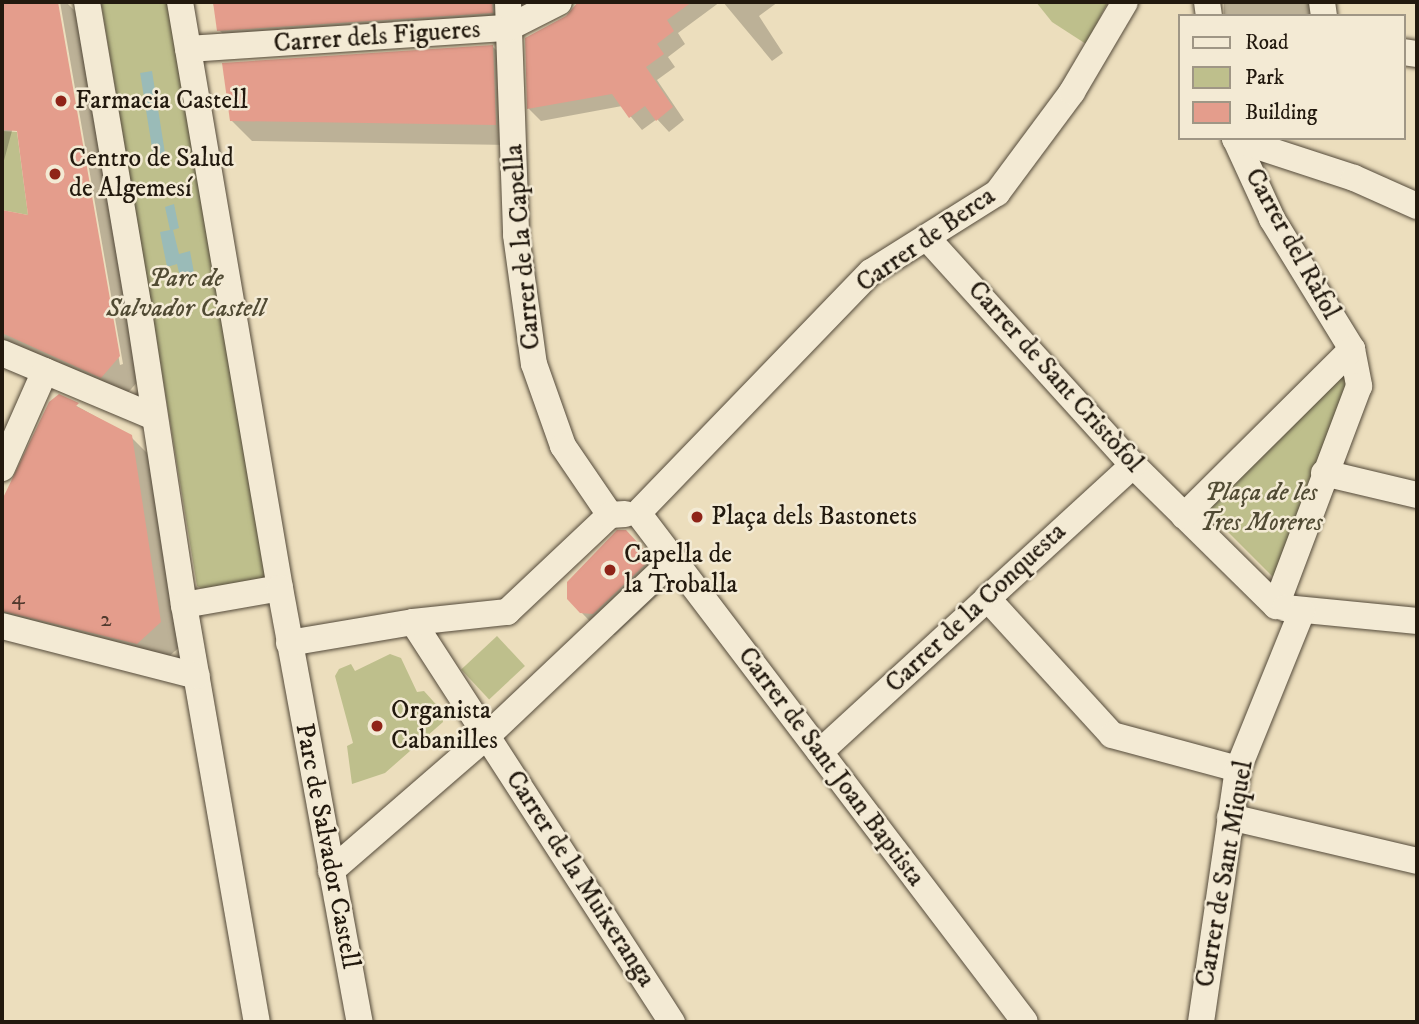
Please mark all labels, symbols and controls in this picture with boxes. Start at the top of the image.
street label: Carrer dels Figueres [273,14,481,60]
legend [1178,14,1405,140]
text: Road [1245,30,1289,56]
text: Park [1245,65,1284,91]
place label: Farmacia Castell [75,85,248,117]
marker: Farmacia Castell [53,93,69,109]
text: Building [1245,100,1317,126]
place label: Centro de Salud de Algemesí [69,143,234,204]
street label: Carrer de la Capella [498,143,548,351]
street label: Carrer del Ràfol [1238,163,1346,325]
marker: Centro de Salud de Algemesí [47,166,63,182]
street label: Carrer de Berca [851,181,1001,299]
park label: Parc de Salvador Castell [106,263,266,324]
street label: Carrer de Sant Cristòfol [961,275,1149,479]
park label: Plaça de les Tres Moreres [1199,477,1323,538]
place label: Plaça dels Bastonets [711,501,917,533]
marker: Plaça dels Bastonets [689,509,705,525]
street label: Carrer de la Conquesta [879,516,1073,700]
place label: Capella de la Troballa [624,539,738,600]
marker: Capella de la Troballa [602,562,618,578]
house number: 4 [11,584,25,612]
house number: 2 [100,606,112,634]
street label: Carrer de Sant Joan Baptista [731,641,931,893]
place label: Organista Cabanilles [391,695,498,756]
marker: Organista Cabanilles [369,718,385,734]
street label: Parc de Salvador Castell [288,721,366,971]
street label: Carrer de Sant Miquel [1190,758,1260,990]
street label: Carrer de la Muixeranga [498,765,662,993]

